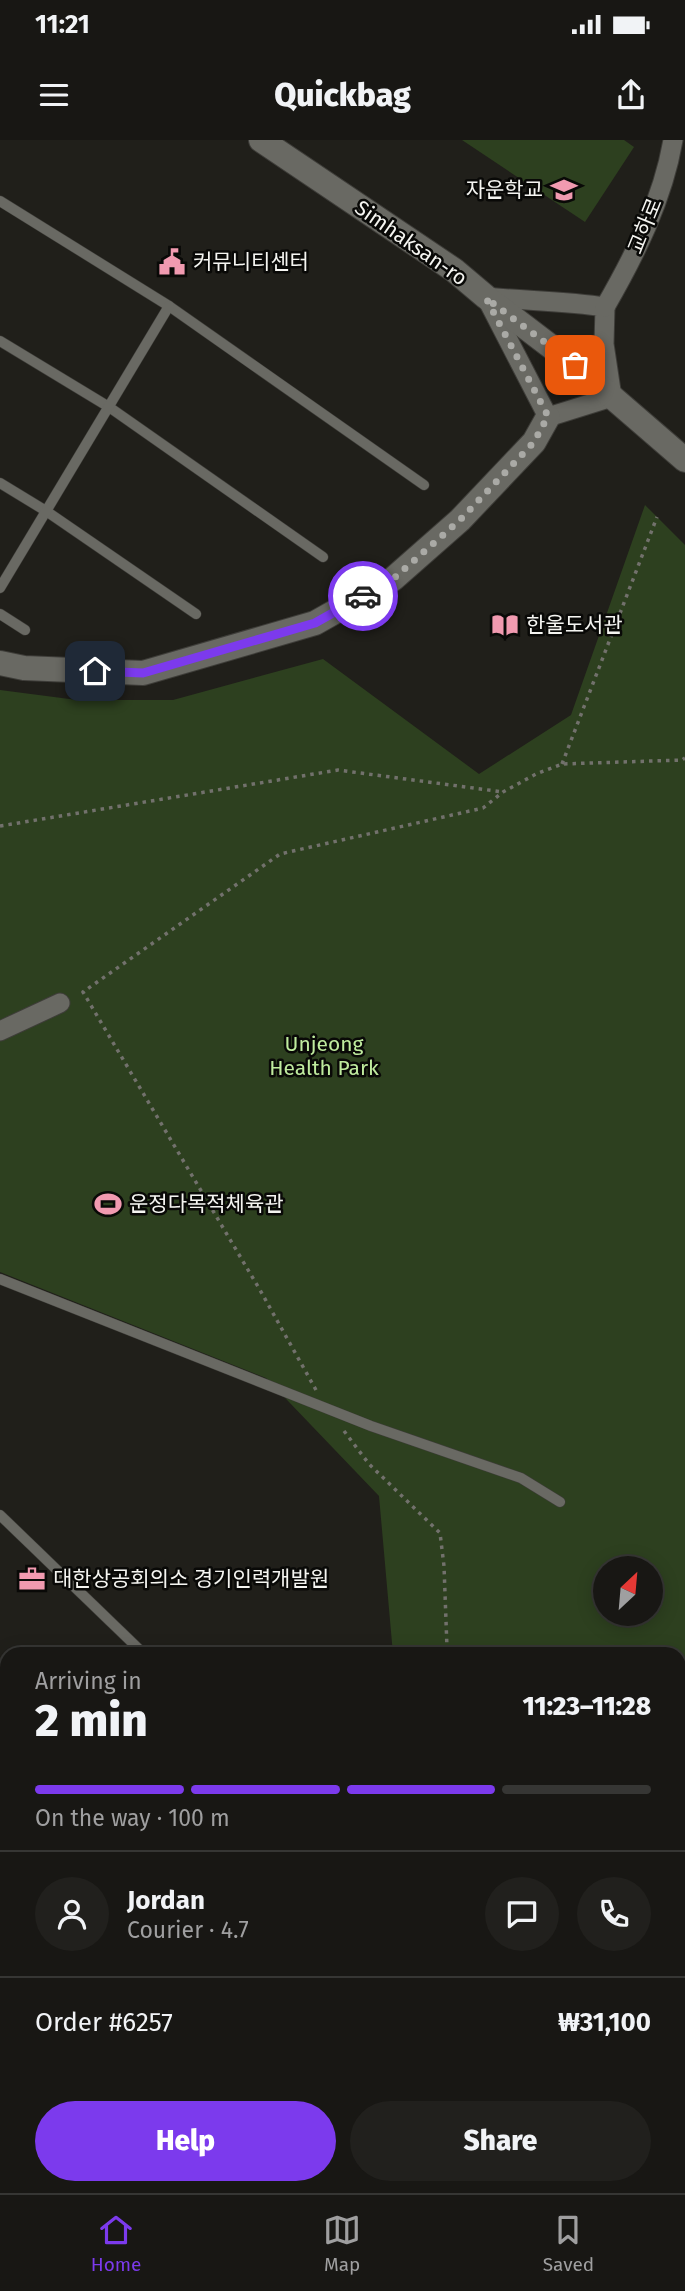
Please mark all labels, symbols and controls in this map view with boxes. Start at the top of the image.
text: 11:21 [35,9,90,40]
icon: menu [35,76,73,114]
text: Quickbag [274,76,411,114]
icon: share [612,76,650,114]
school or university icon: 자운학교 [549,175,579,205]
place label: 자운학교 [466,177,543,203]
street label: 교하로 [622,194,668,258]
street label: Simhaksan-ro [350,195,472,291]
public building icon: 커뮤니티센터 [157,247,187,277]
place label: 커뮤니티센터 [193,249,309,275]
pin [545,335,605,395]
icon: bag [556,346,594,384]
courier [328,561,398,631]
icon: car [344,577,382,615]
library icon: 한울도서관 [490,610,520,640]
place label: 한울도서관 [526,612,623,638]
pin [65,641,125,701]
icon: home [76,652,114,690]
park label: Unjeong Health Park [269,1031,379,1081]
sports icon: 운정다목적체육관 [93,1189,123,1219]
place label: 운정다목적체육관 [129,1191,284,1217]
north arrow [593,1556,663,1626]
map controls [593,1556,663,1626]
office icon: 대한상공회의소 경기인력개발원 [17,1564,47,1594]
place label: 대한상공회의소 경기인력개발원 [53,1566,329,1592]
text: Arriving in [35,1667,142,1695]
text: 11:23–11:28 [523,1691,651,1722]
text: 2 min [35,1693,148,1748]
text: On the way · 100 m [35,1804,230,1832]
button: person [35,1877,109,1951]
button: chat [485,1877,559,1951]
button: phone [577,1877,651,1951]
text: Jordan [127,1885,205,1916]
text: Courier · 4.7 [127,1916,249,1944]
text: Order #6257 [35,2007,173,2038]
text: ₩31,100 [558,2007,651,2038]
button: Help [35,2101,336,2181]
button: Share [350,2101,651,2181]
tab: Home [91,2211,141,2276]
tab: Map [323,2211,361,2276]
tab: Saved [543,2211,594,2276]

